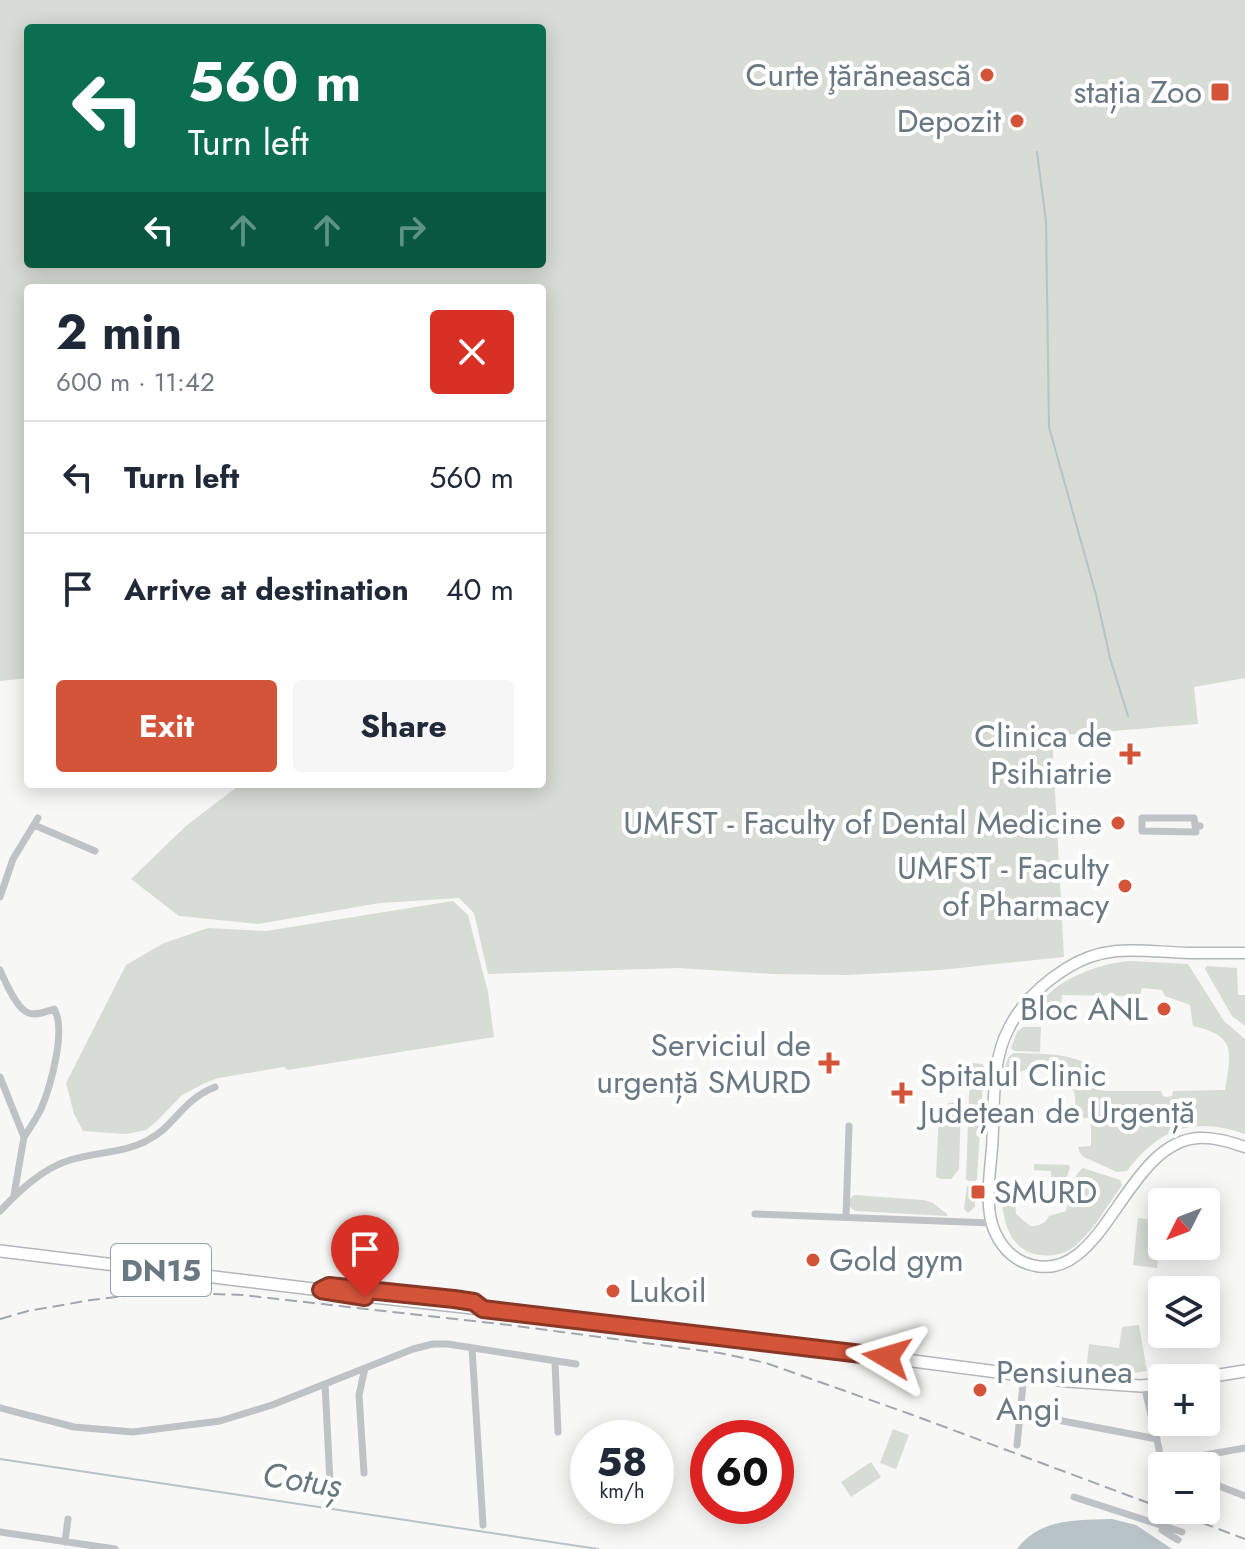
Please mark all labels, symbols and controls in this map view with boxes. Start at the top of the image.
text: 560 m [188,41,361,122]
place label: Curte ţărănească [745,52,971,98]
icon: left [56,56,160,160]
marker: Curte ţărănească [978,66,996,84]
place label: stația Zoo [1074,69,1202,115]
marker: stația Zoo [1209,81,1231,103]
place label: Depozit [897,98,1001,144]
marker: Depozit [1008,112,1026,130]
text: Turn left [188,116,309,168]
icon: left [137,208,181,252]
icon: ahead [221,208,265,252]
icon: ahead [305,208,349,252]
icon: right [389,208,433,252]
text: 2 min [56,298,182,367]
button: close [430,310,514,394]
text: 600 m · 11:42 [56,363,215,401]
icon: left [56,455,100,499]
text: Turn left [124,456,239,499]
text: 560 m [429,456,514,499]
icon: arrive [56,567,100,611]
text: Arrive at destination [124,568,409,611]
text: 40 m [446,568,514,611]
button: Exit [56,680,277,772]
button: Share [293,680,514,772]
place label: Clinica de Psihiatrie [974,713,1112,796]
marker: Clinica de Psihiatrie [1119,743,1141,765]
place label: UMFST - Faculty of Dental Medicine [623,800,1102,846]
marker: UMFST - Faculty of Dental Medicine [1109,814,1127,832]
place label: UMFST - Faculty of Pharmacy [897,845,1110,928]
marker: UMFST - Faculty of Pharmacy [1116,877,1134,895]
place label: Bloc ANL [1020,986,1149,1032]
marker: Bloc ANL [1155,1000,1173,1018]
place label: Serviciul de urgență SMURD [596,1022,811,1105]
marker: Serviciul de urgență SMURD [818,1052,840,1074]
place label: Spitalul Clinic Județean de Urgență [916,1052,1195,1135]
marker: Spitalul Clinic Județean de Urgență [891,1082,913,1104]
place label: SMURD [994,1169,1097,1215]
marker: SMURD [969,1183,987,1201]
north arrow [1148,1188,1220,1260]
map controls [1148,1188,1220,1524]
pin [331,1215,399,1297]
icon: arrive [343,1227,387,1271]
place label: Gold gym [829,1237,964,1283]
road number: DN15 [111,1244,211,1296]
marker: Gold gym [804,1251,822,1269]
place label: Lukoil [629,1268,706,1314]
button: layers [1148,1276,1220,1348]
marker: Lukoil [604,1282,622,1300]
position arrow [845,1315,929,1399]
place label: Pensiunea Angi [996,1349,1133,1432]
button: + [1148,1364,1220,1436]
marker: Pensiunea Angi [971,1381,989,1399]
speed limit sign: 60 [690,1420,794,1524]
text: 58 [597,1433,647,1491]
water label: Cotuș [259,1450,346,1510]
button: − [1148,1452,1220,1524]
text: km/h [599,1477,645,1506]

